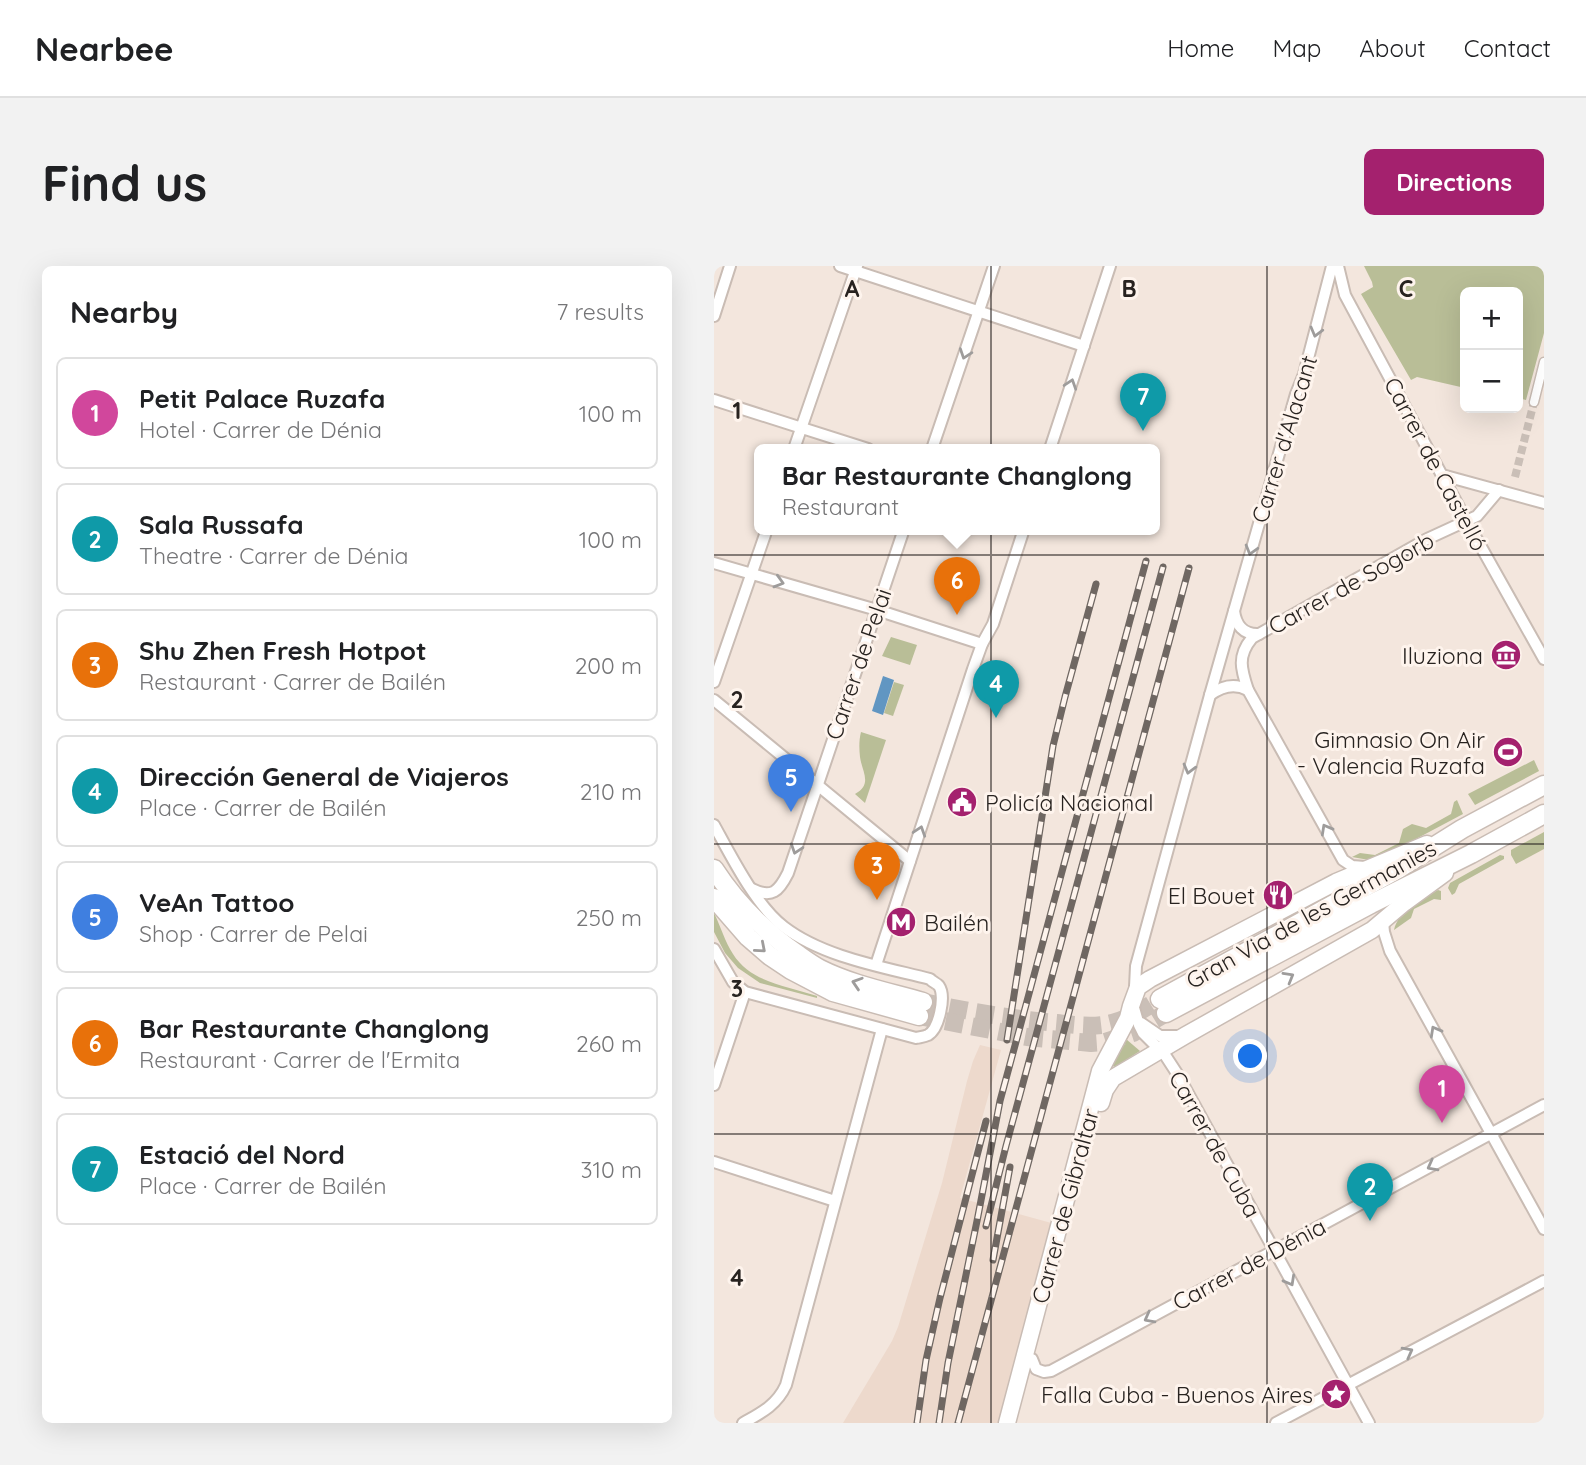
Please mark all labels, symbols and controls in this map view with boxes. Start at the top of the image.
text: Nearbee [35,28,174,69]
text: Home [1167,33,1234,63]
text: Map [1272,33,1321,63]
text: About [1359,33,1426,63]
text: Contact [1464,33,1551,63]
button: Directions [1364,149,1544,215]
text: Find us [42,152,207,213]
text: A [845,274,860,303]
text: B [1121,274,1137,303]
text: C [1399,274,1413,303]
map controls [1460,287,1523,413]
button: + [1460,287,1523,350]
text: Nearby [70,293,178,331]
text: 7 results [556,297,644,326]
one-way arrow [1309,326,1324,338]
one-way arrow [959,347,973,359]
button: − [1460,350,1523,413]
street label: Carrer d'Alacant [1245,352,1323,526]
street label: Carrer de Castelló [1378,372,1494,556]
pin: 7 [1120,373,1166,431]
one-way arrow [1063,378,1077,391]
text: Petit Palace Ruzafa [139,382,385,415]
text: 1 [733,396,741,425]
text: 1 [91,399,99,428]
text: 100 m [579,399,642,428]
text: Hotel · Carrer de Dénia [139,415,382,444]
popup [754,444,1160,535]
text: Bar Restaurante Changlong [782,459,1132,492]
text: Restaurant [782,492,899,521]
text: Sala Russafa [139,508,304,541]
text: 2 [88,525,102,554]
text: 100 m [579,525,642,554]
street label: Carrer de Sogorb [1263,525,1439,641]
text: Theatre · Carrer de Dénia [139,541,409,570]
one-way arrow [1245,544,1260,556]
pin: 6 [934,557,980,615]
one-way arrow [773,574,785,588]
street label: Carrer de Pelai [819,585,897,743]
text: Shu Zhen Fresh Hotpot [139,634,427,667]
museum icon: Iluziona [1489,638,1523,672]
place label: Iluziona [1402,641,1483,670]
text: 3 [89,651,101,680]
text: 200 m [575,651,642,680]
pin: 4 [973,660,1019,718]
text: Restaurant · Carrer de Bailén [139,667,446,696]
text: 2 [730,685,744,714]
place label: Gimnasio On Air - Valencia Ruzafa [1297,725,1485,780]
sports icon: Gimnasio On Air - Valencia Ruzafa [1491,735,1525,769]
pin: 5 [768,754,814,812]
text: Dirección General de Viajeros [139,760,509,793]
one-way arrow [1183,763,1198,775]
text: 4 [88,777,102,806]
text: 210 m [580,777,642,806]
public building icon: Policía Nacional [945,785,979,819]
place label: Policía Nacional [985,788,1154,817]
text: Place · Carrer de Bailén [139,793,387,822]
one-way arrow [1321,823,1334,836]
one-way arrow [912,825,927,837]
street label: Gran Via de les Germanies [1181,833,1441,995]
one-way arrow [790,842,804,855]
pin: 3 [854,842,900,900]
restaurant icon: El Bouet [1261,878,1295,912]
place label: El Bouet [1168,881,1255,910]
text: VeAn Tattoo [139,886,294,919]
text: 5 [88,903,102,932]
text: 250 m [576,903,642,932]
metro station icon: Bailén [884,905,918,939]
place label: Bailén [924,908,989,937]
text: Shop · Carrer de Pelai [139,919,368,948]
one-way arrow [752,940,765,952]
one-way arrow [1282,972,1294,985]
text: 3 [731,974,743,1003]
one-way arrow [851,977,864,991]
text: Bar Restaurante Changlong [139,1012,489,1045]
one-way arrow [1430,1026,1443,1038]
text: 6 [89,1029,101,1058]
text: 260 m [576,1029,642,1058]
your location [1233,1039,1267,1073]
text: Restaurant · Carrer de l'Ermita [139,1045,460,1074]
street label: Carrer de Cuba [1163,1065,1267,1223]
pin: 1 [1419,1065,1465,1123]
street label: Carrer de Gibraltar [1025,1105,1105,1307]
text: Estació del Nord [139,1138,345,1171]
text: 7 [89,1155,101,1184]
text: 310 m [580,1155,642,1184]
one-way arrow [1427,1157,1439,1171]
pin: 2 [1347,1163,1393,1221]
text: Place · Carrer de Bailén [139,1171,387,1200]
street label: Carrer de Dénia [1167,1211,1331,1317]
text: 4 [730,1263,744,1292]
one-way arrow [1282,1274,1295,1286]
one-way arrow [1144,1310,1156,1324]
one-way arrow [1401,1346,1414,1360]
place icon: Falla Cuba - Buenos Aires [1319,1377,1353,1411]
place label: Falla Cuba - Buenos Aires [1041,1380,1313,1409]

